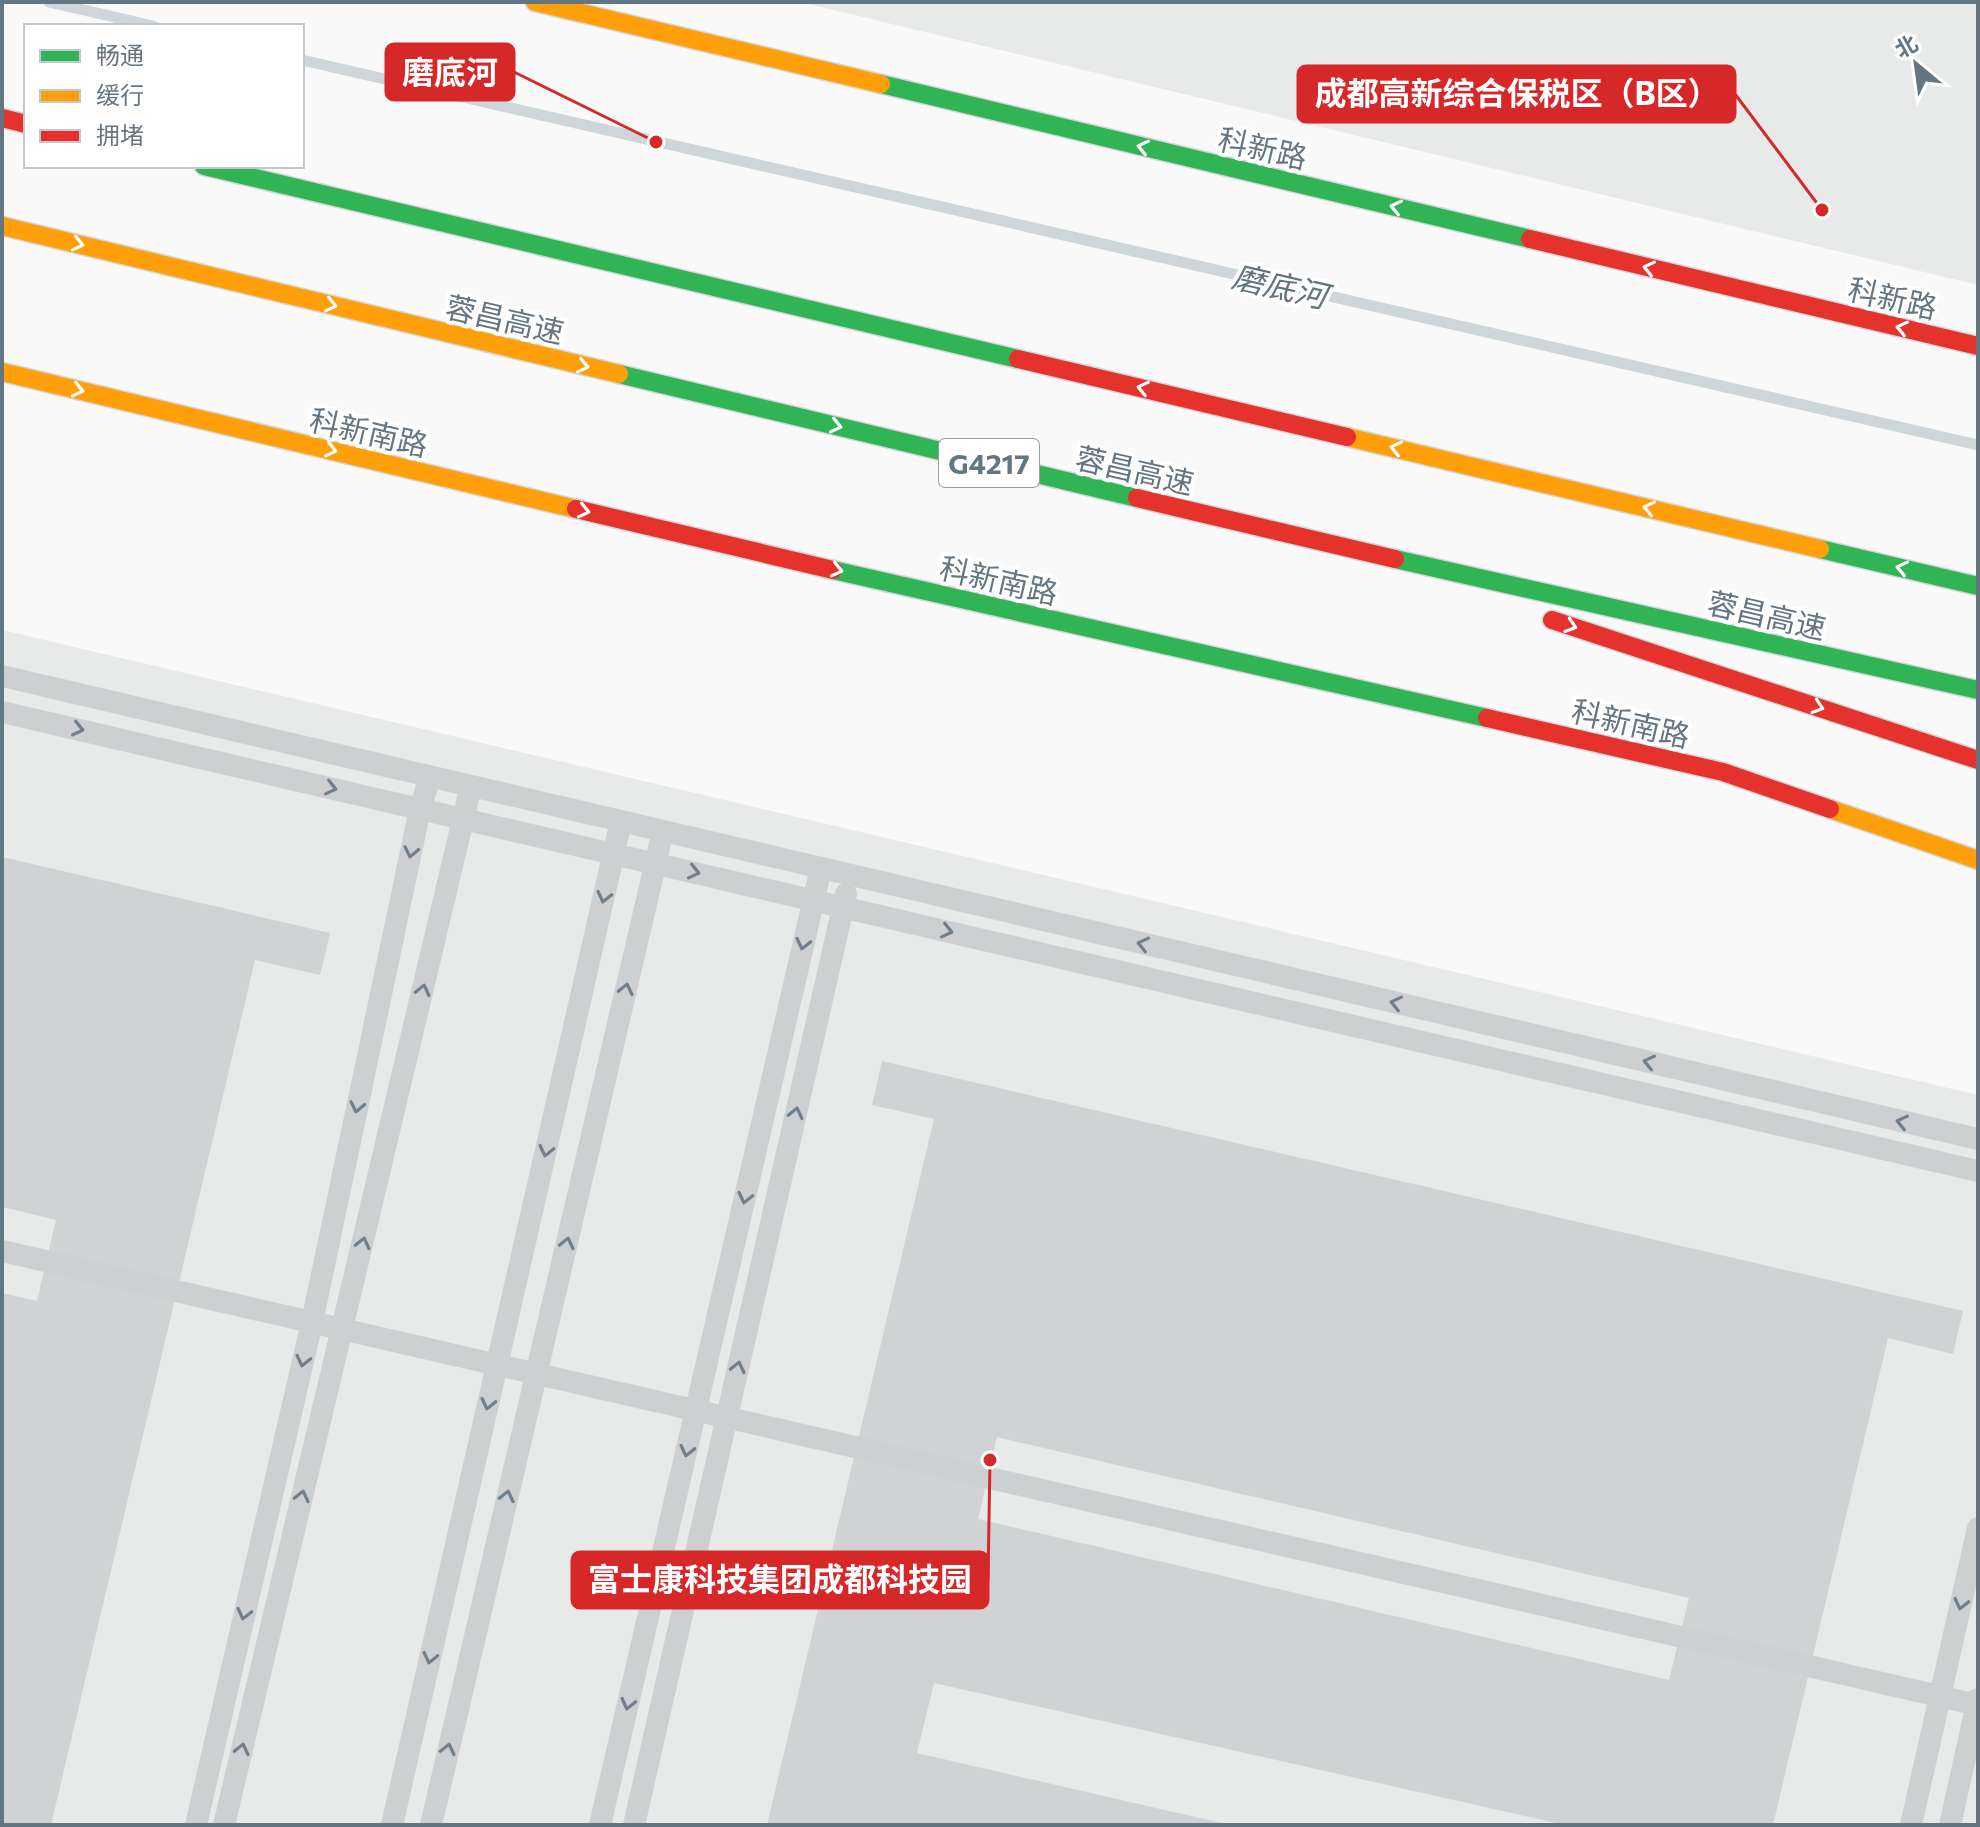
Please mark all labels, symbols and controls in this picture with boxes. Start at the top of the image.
legend [24,24,304,168]
north arrow [1876,24,1956,104]
text: 北 [1890,29,1922,63]
text: 畅通 [96,40,144,69]
callout: 磨底河 [386,44,514,100]
text: 磨底河 [402,51,498,91]
callout: 成都高新综合保税区（B区） [1298,66,1735,122]
text: 成都高新综合保税区（B区） [1314,72,1720,112]
text: 缓行 [96,80,144,109]
street label: 科新路 [1215,119,1311,175]
text: 拥堵 [96,120,144,149]
one-way arrow [1137,139,1151,156]
one-way arrow [1390,200,1404,217]
one-way arrow [70,235,84,252]
water label: 磨底河 [1229,255,1337,317]
one-way arrow [1643,260,1657,277]
street label: 科新路 [1845,269,1941,325]
street label: 蓉昌高速 [442,286,568,350]
one-way arrow [323,296,337,313]
one-way arrow [1896,320,1910,337]
one-way arrow [576,356,590,373]
one-way arrow [1137,380,1150,397]
one-way arrow [70,381,84,398]
street label: 科新南路 [306,399,432,463]
one-way arrow [829,417,843,434]
street label: 蓉昌高速 [1072,437,1198,501]
road number: G4217 [939,439,1039,487]
one-way arrow [1390,440,1403,457]
one-way arrow [323,441,337,458]
one-way arrow [1643,500,1656,517]
one-way arrow [576,502,590,519]
street label: 科新南路 [936,547,1062,611]
one-way arrow [1896,560,1909,577]
one-way arrow [829,561,843,578]
street label: 蓉昌高速 [1704,582,1830,646]
one-way arrow [1564,617,1577,633]
street label: 科新南路 [1568,690,1694,754]
one-way arrow [1810,698,1824,714]
one-way arrow [71,720,84,737]
one-way arrow [324,779,338,796]
one-way arrow [403,845,420,859]
one-way arrow [686,863,700,880]
one-way arrow [596,890,613,904]
one-way arrow [940,922,953,939]
one-way arrow [1136,936,1150,953]
one-way arrow [795,937,812,950]
one-way arrow [616,983,633,997]
one-way arrow [413,984,430,998]
one-way arrow [1389,995,1403,1012]
one-way arrow [1643,1055,1656,1072]
one-way arrow [349,1100,366,1113]
one-way arrow [787,1107,804,1121]
one-way arrow [1896,1114,1909,1131]
one-way arrow [538,1143,555,1157]
one-way arrow [737,1190,754,1204]
one-way arrow [557,1236,574,1250]
one-way arrow [353,1237,370,1251]
one-way arrow [295,1354,312,1367]
one-way arrow [729,1360,746,1374]
one-way arrow [480,1397,497,1411]
one-way arrow [679,1444,696,1457]
one-way arrow [498,1489,515,1503]
one-way arrow [293,1490,310,1504]
callout: 富士康科技集团成都科技园 [572,1552,988,1608]
text: 富士康科技集团成都科技园 [588,1558,972,1598]
one-way arrow [1953,1597,1970,1610]
one-way arrow [237,1607,254,1621]
one-way arrow [422,1650,439,1664]
one-way arrow [620,1697,637,1711]
one-way arrow [233,1743,250,1756]
one-way arrow [439,1743,456,1756]

